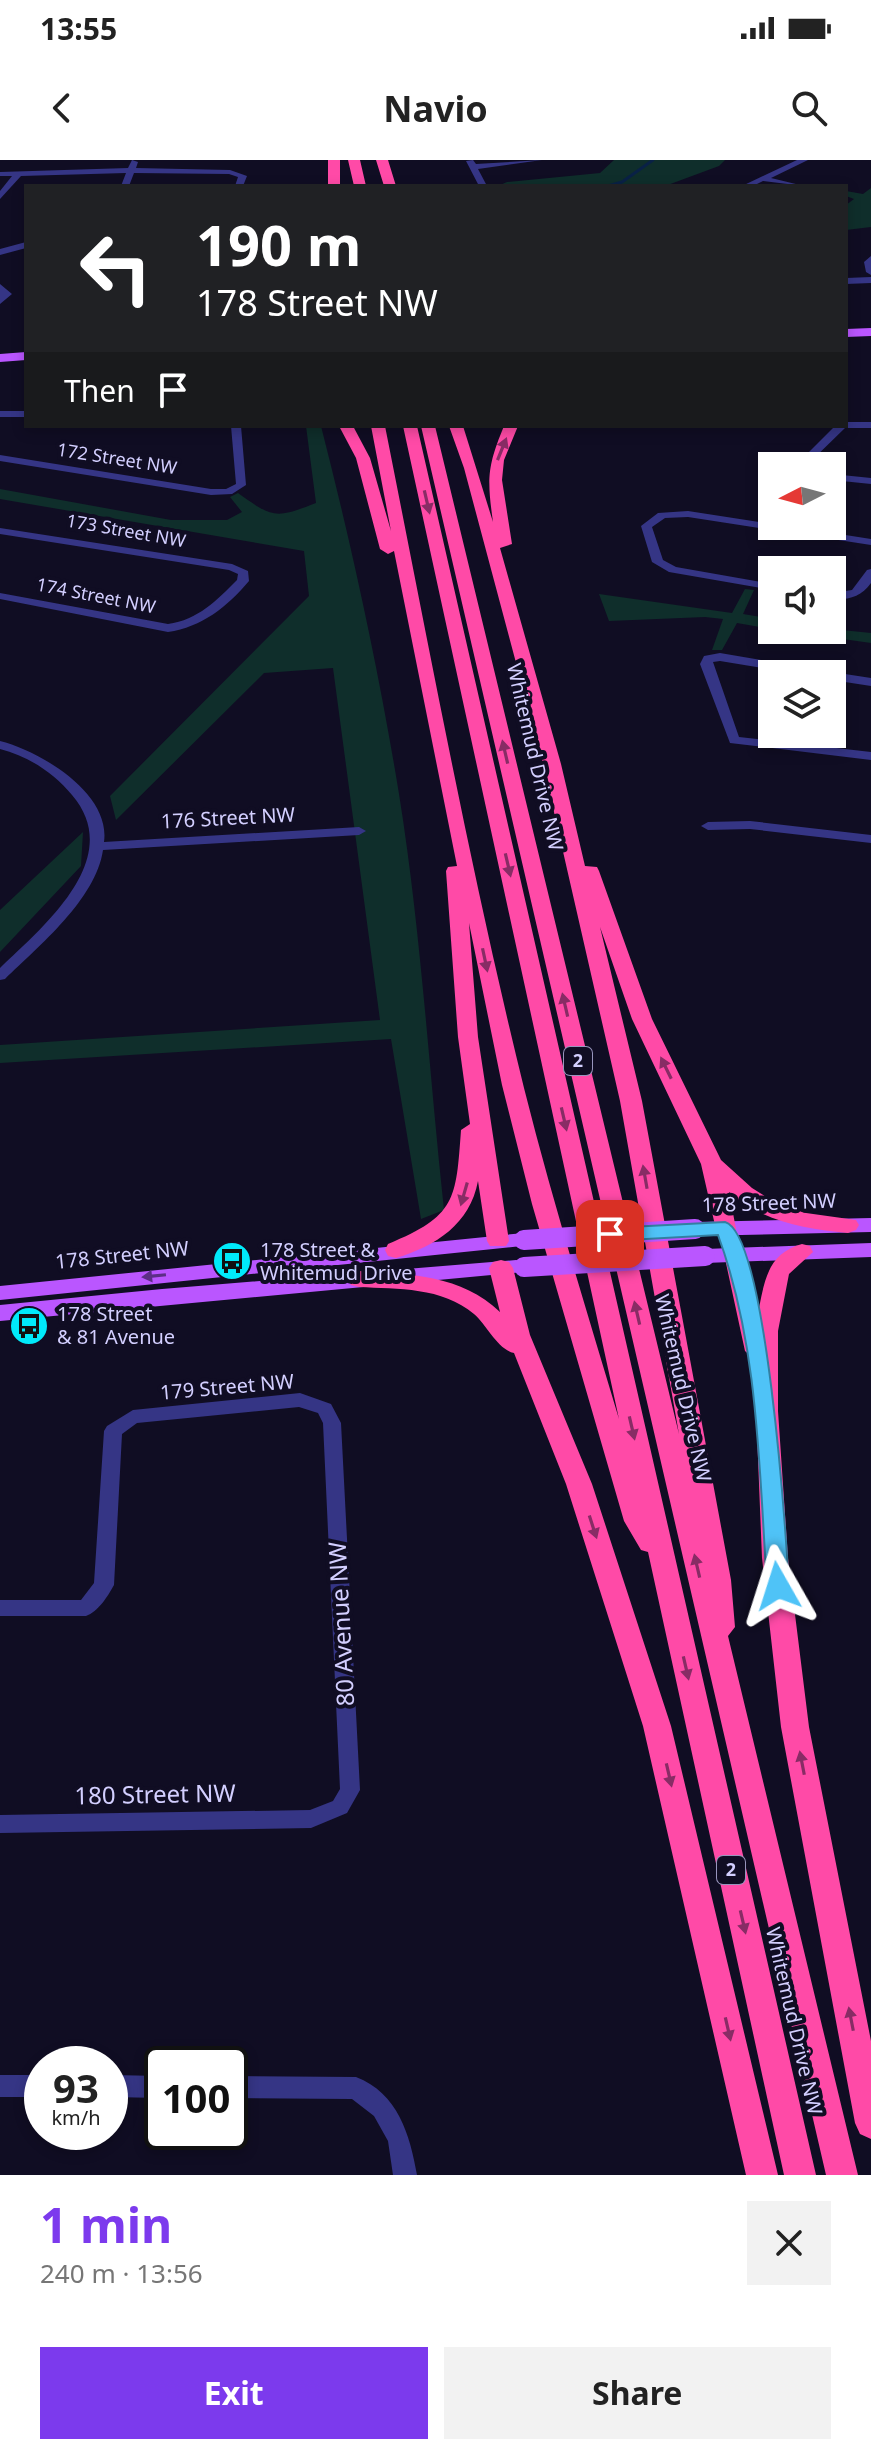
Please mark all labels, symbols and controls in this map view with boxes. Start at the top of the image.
text: 13:55 [40,8,117,49]
text: Navio [383,84,488,133]
icon: back [40,86,84,130]
icon: search [787,86,831,130]
text: 190 m [196,206,361,282]
icon: left [64,216,168,320]
text: 178 Street NW [196,278,438,327]
icon: arrive [151,368,195,412]
text: Then [64,370,135,411]
street label: 172 Street NW [56,437,179,479]
one-way arrow [495,437,508,461]
north arrow [758,452,846,540]
map controls [758,452,846,748]
one-way arrow [421,490,434,515]
street label: 173 Street NW [65,508,188,552]
button: sound [758,556,846,644]
street label: 174 Street NW [35,572,158,618]
street label: Whitemud Drive NW [501,660,570,854]
button: layers [758,660,846,748]
one-way arrow [498,740,511,765]
street label: 176 Street NW [160,800,296,834]
one-way arrow [502,853,514,878]
one-way arrow [479,948,492,973]
one-way arrow [558,993,570,1018]
road number: 2 [564,1047,592,1075]
one-way arrow [659,1057,673,1080]
one-way arrow [558,1107,571,1132]
one-way arrow [639,1165,651,1190]
one-way arrow [457,1181,469,1206]
street label: 178 Street NW [701,1187,837,1218]
pin [576,1200,644,1268]
icon: arrive [588,1212,632,1256]
street label: 178 Street NW [54,1234,191,1275]
place label: 178 Street & Whitemud Drive [260,1236,413,1286]
bus stop icon: 178 Street & Whitemud Drive [211,1240,253,1282]
one-way arrow [141,1269,166,1282]
street label: Whitemud Drive NW [649,1291,718,1485]
place label: 178 Street & 81 Avenue [57,1300,175,1350]
one-way arrow [630,1300,643,1325]
bus stop icon: 178 Street & 81 Avenue [8,1305,50,1347]
street label: 179 Street NW [159,1367,295,1406]
one-way arrow [626,1415,639,1440]
one-way arrow [587,1515,600,1539]
street label: 80 Avenue NW [320,1540,361,1707]
position arrow [736,1544,820,1628]
one-way arrow [690,1553,702,1578]
one-way arrow [680,1656,693,1681]
one-way arrow [796,1750,808,1775]
one-way arrow [663,1763,675,1788]
street label: 180 Street NW [74,1776,237,1811]
road number: 2 [717,1856,745,1884]
one-way arrow [737,1909,750,1934]
street label: Whitemud Drive NW [760,1924,829,2118]
one-way arrow [845,2006,857,2031]
one-way arrow [722,2016,735,2041]
speed limit sign: 100 [144,2046,248,2150]
text: 93 [53,2060,99,2115]
text: km/h [51,2104,101,2131]
text: 1 min [40,2192,172,2257]
button: close [747,2201,831,2285]
text: 240 m · 13:56 [40,2255,203,2291]
button: Exit [40,2347,428,2439]
button: Share [444,2347,831,2439]

